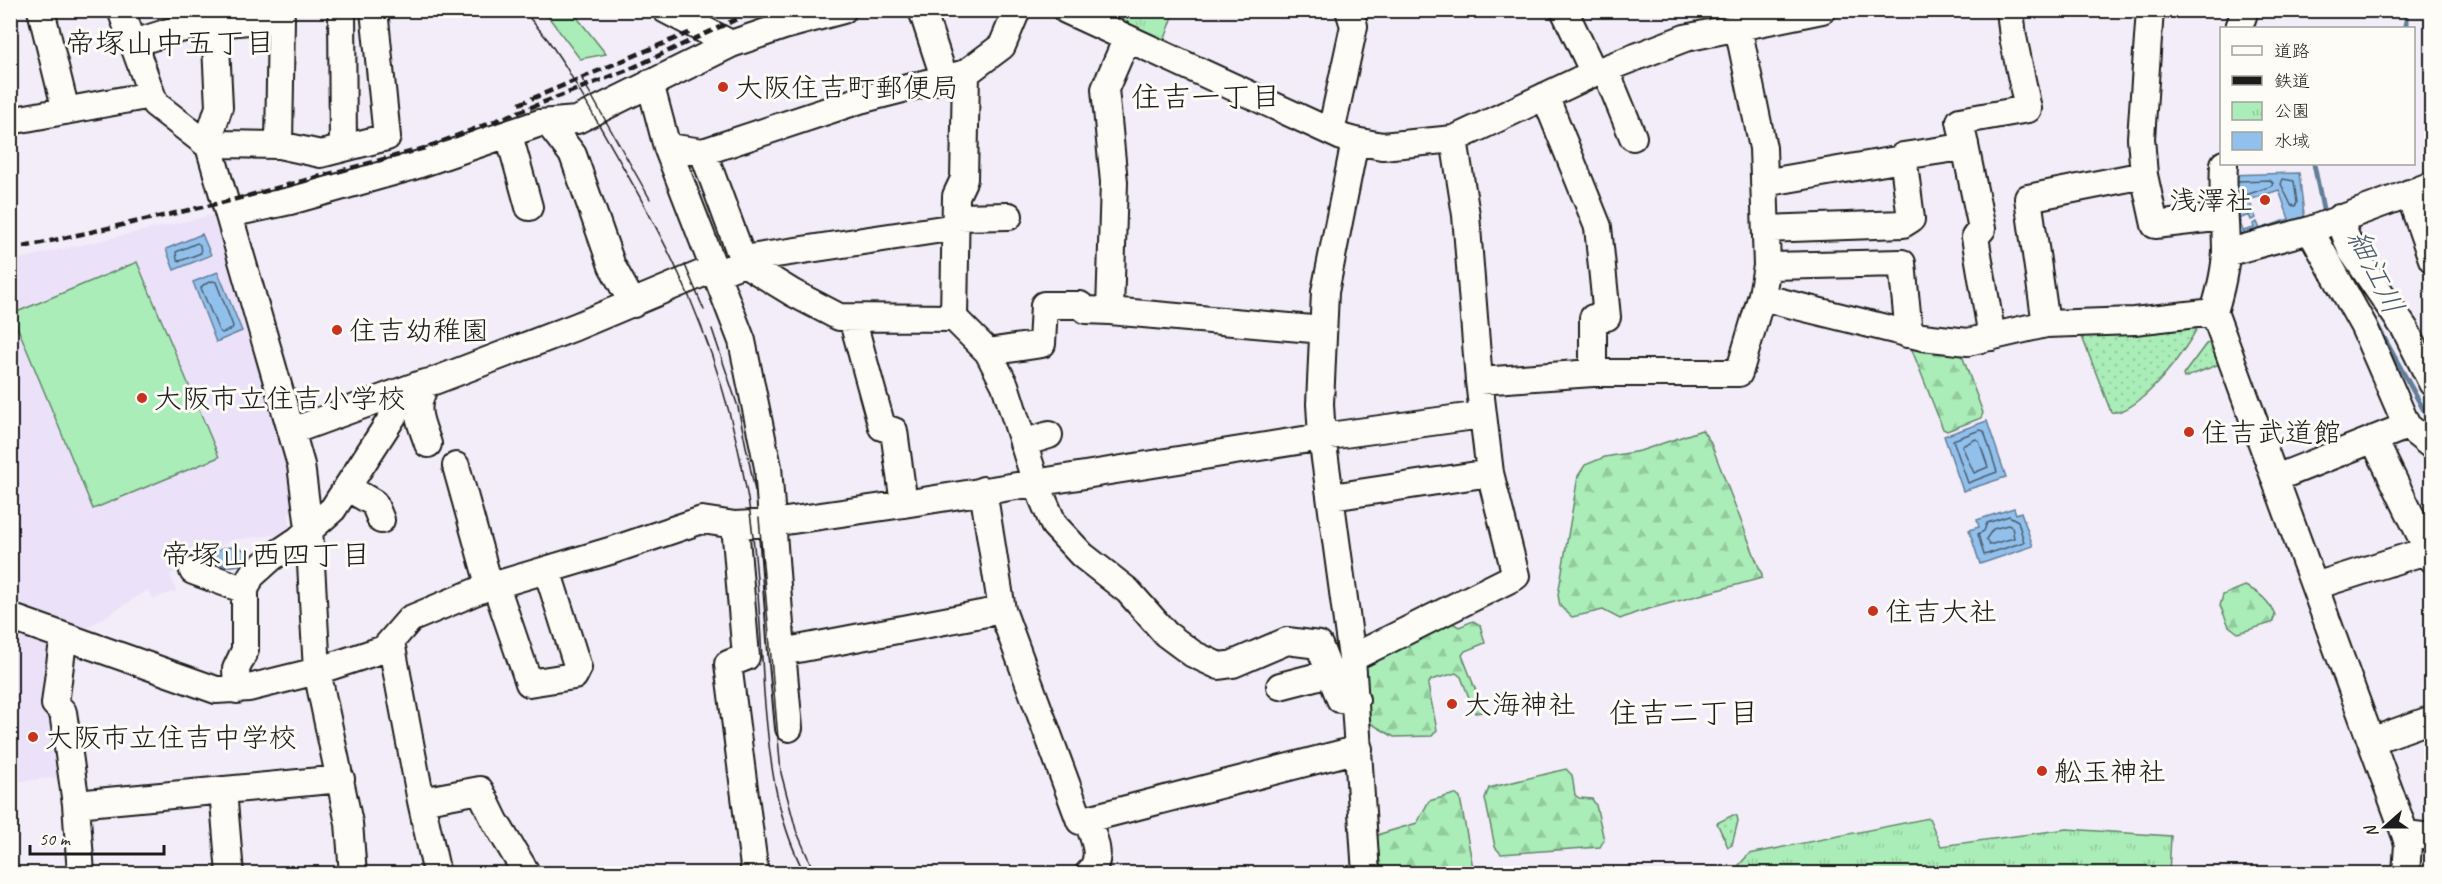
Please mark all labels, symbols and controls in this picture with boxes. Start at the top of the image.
district label: 帝塚山中五丁目 [65,24,275,62]
legend [2220,27,2415,165]
text: 道路 [2274,40,2310,62]
place label: 大阪住吉町郵便局 [735,70,959,105]
text: 鉄道 [2274,70,2310,92]
district label: 住吉一丁目 [1131,78,1281,116]
marker: 大阪住吉町郵便局 [716,80,730,94]
text: 公園 [2274,100,2310,122]
text: 水域 [2274,130,2310,152]
place label: 浅澤社 [2169,183,2253,218]
marker: 浅澤社 [2258,193,2272,207]
water label: 細江川 [2339,223,2413,321]
place label: 住吉幼稚園 [349,313,489,348]
marker: 住吉幼稚園 [330,323,344,337]
place label: 大阪市立住吉小学校 [154,381,406,416]
marker: 大阪市立住吉小学校 [135,391,149,405]
place label: 住吉武道館 [2201,415,2341,450]
marker: 住吉武道館 [2182,425,2196,439]
district label: 帝塚山西四丁目 [161,536,371,574]
place label: 住吉大社 [1885,594,1997,629]
marker: 住吉大社 [1866,604,1880,618]
place label: 大海神社 [1464,687,1576,722]
district label: 住吉二丁目 [1609,694,1759,732]
marker: 大海神社 [1445,697,1459,711]
place label: 大阪市立住吉中学校 [45,720,297,755]
marker: 大阪市立住吉中学校 [26,730,40,744]
place label: 舩玉神社 [2054,754,2166,789]
marker: 舩玉神社 [2035,764,2049,778]
north arrow [2355,797,2415,857]
scale bar [30,818,164,856]
text: N [2360,821,2383,840]
text: 50 m [39,828,72,850]

